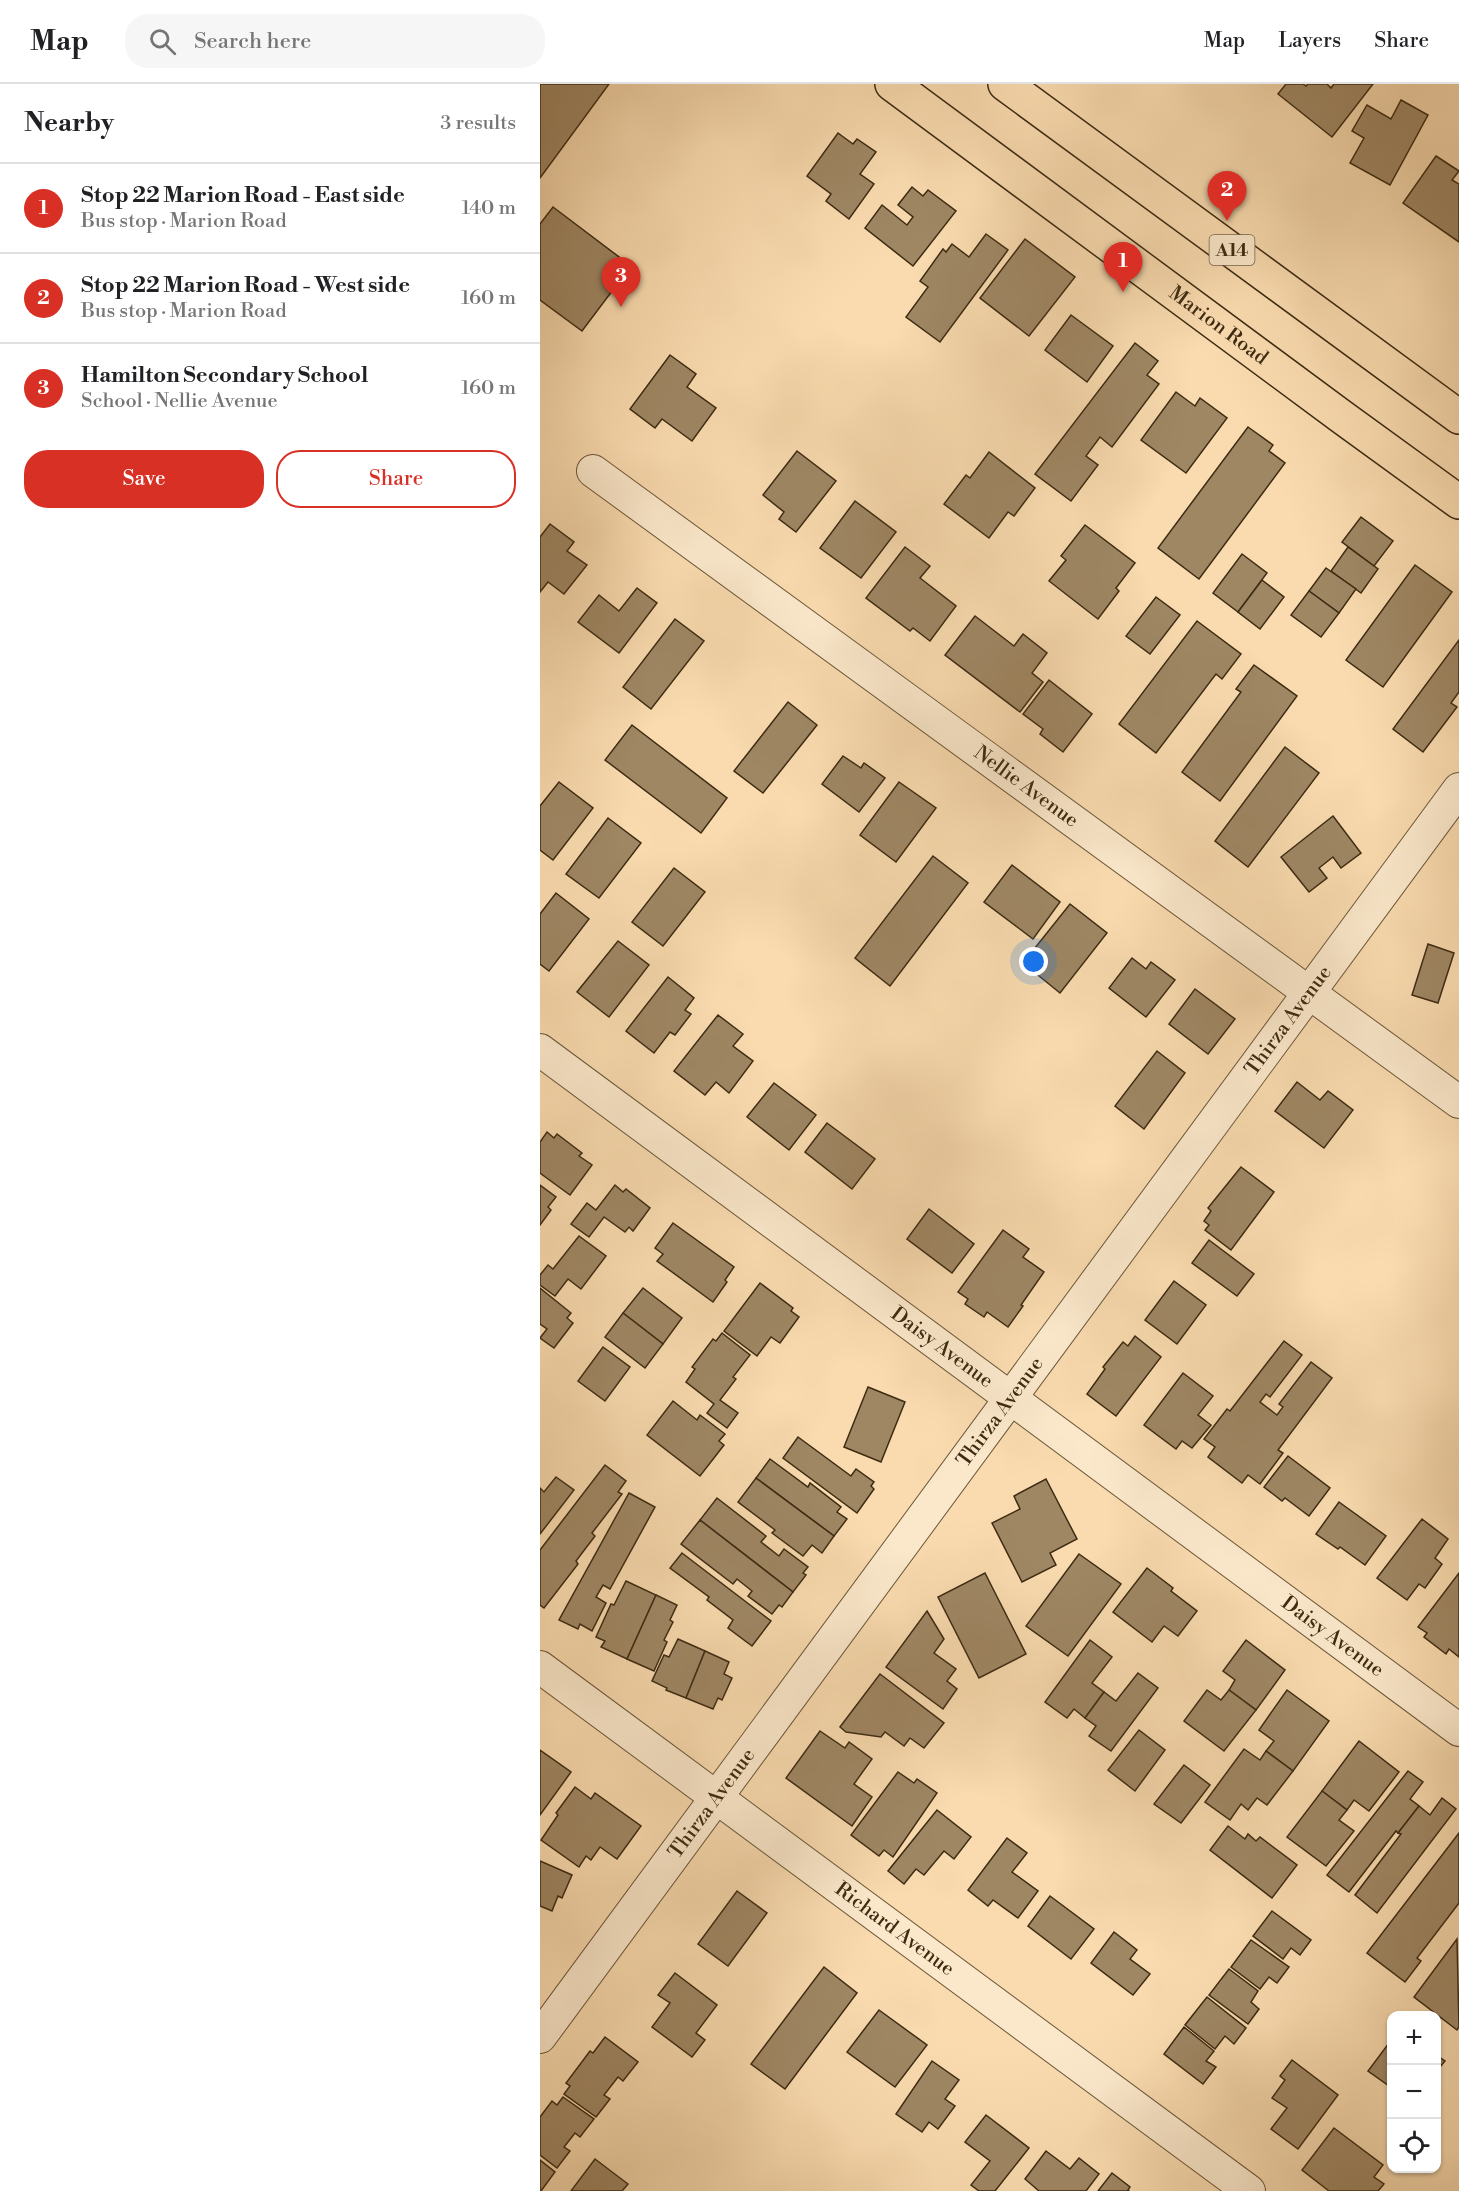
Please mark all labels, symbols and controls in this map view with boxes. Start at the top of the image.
search box [125,14,545,68]
text: Map [30,24,89,59]
icon: search [146,25,179,58]
text: Search here [194,28,311,55]
text: Map [1204,28,1245,54]
text: Layers [1278,28,1341,54]
text: Share [1374,28,1429,54]
text: Nearby [24,107,114,139]
text: 3 results [440,111,516,136]
pin: 2 [1208,172,1246,221]
text: Stop 22 Marion Road - East side [81,182,405,209]
text: 1 [39,196,48,221]
text: 140 m [461,196,516,221]
text: Bus stop · Marion Road [81,209,287,234]
road number: A14 [1210,235,1254,265]
pin: 1 [1104,242,1142,292]
pin: 3 [602,258,640,307]
text: Stop 22 Marion Road - West side [81,272,410,299]
street label: Marion Road [1164,281,1273,371]
text: 2 [37,286,50,311]
text: 160 m [461,286,516,311]
text: Bus stop · Marion Road [81,299,287,324]
text: Hamilton Secondary School [81,362,368,389]
text: 3 [37,376,50,401]
text: 160 m [461,376,516,401]
text: School · Nellie Avenue [81,389,278,414]
button: Save [24,450,264,508]
button: Share [276,450,516,508]
street label: Nellie Avenue [969,740,1083,833]
your location [1019,947,1048,976]
street label: Thirza Avenue [1240,961,1337,1081]
street label: Daisy Avenue [886,1301,998,1394]
street label: Thirza Avenue [951,1352,1049,1472]
street label: Daisy Avenue [1276,1590,1389,1683]
street label: Thirza Avenue [663,1743,761,1864]
street label: Richard Avenue [830,1877,959,1981]
map controls [1387,2011,1441,2173]
button: + [1387,2011,1441,2065]
button: − [1387,2065,1441,2119]
button: locate [1387,2119,1441,2173]

